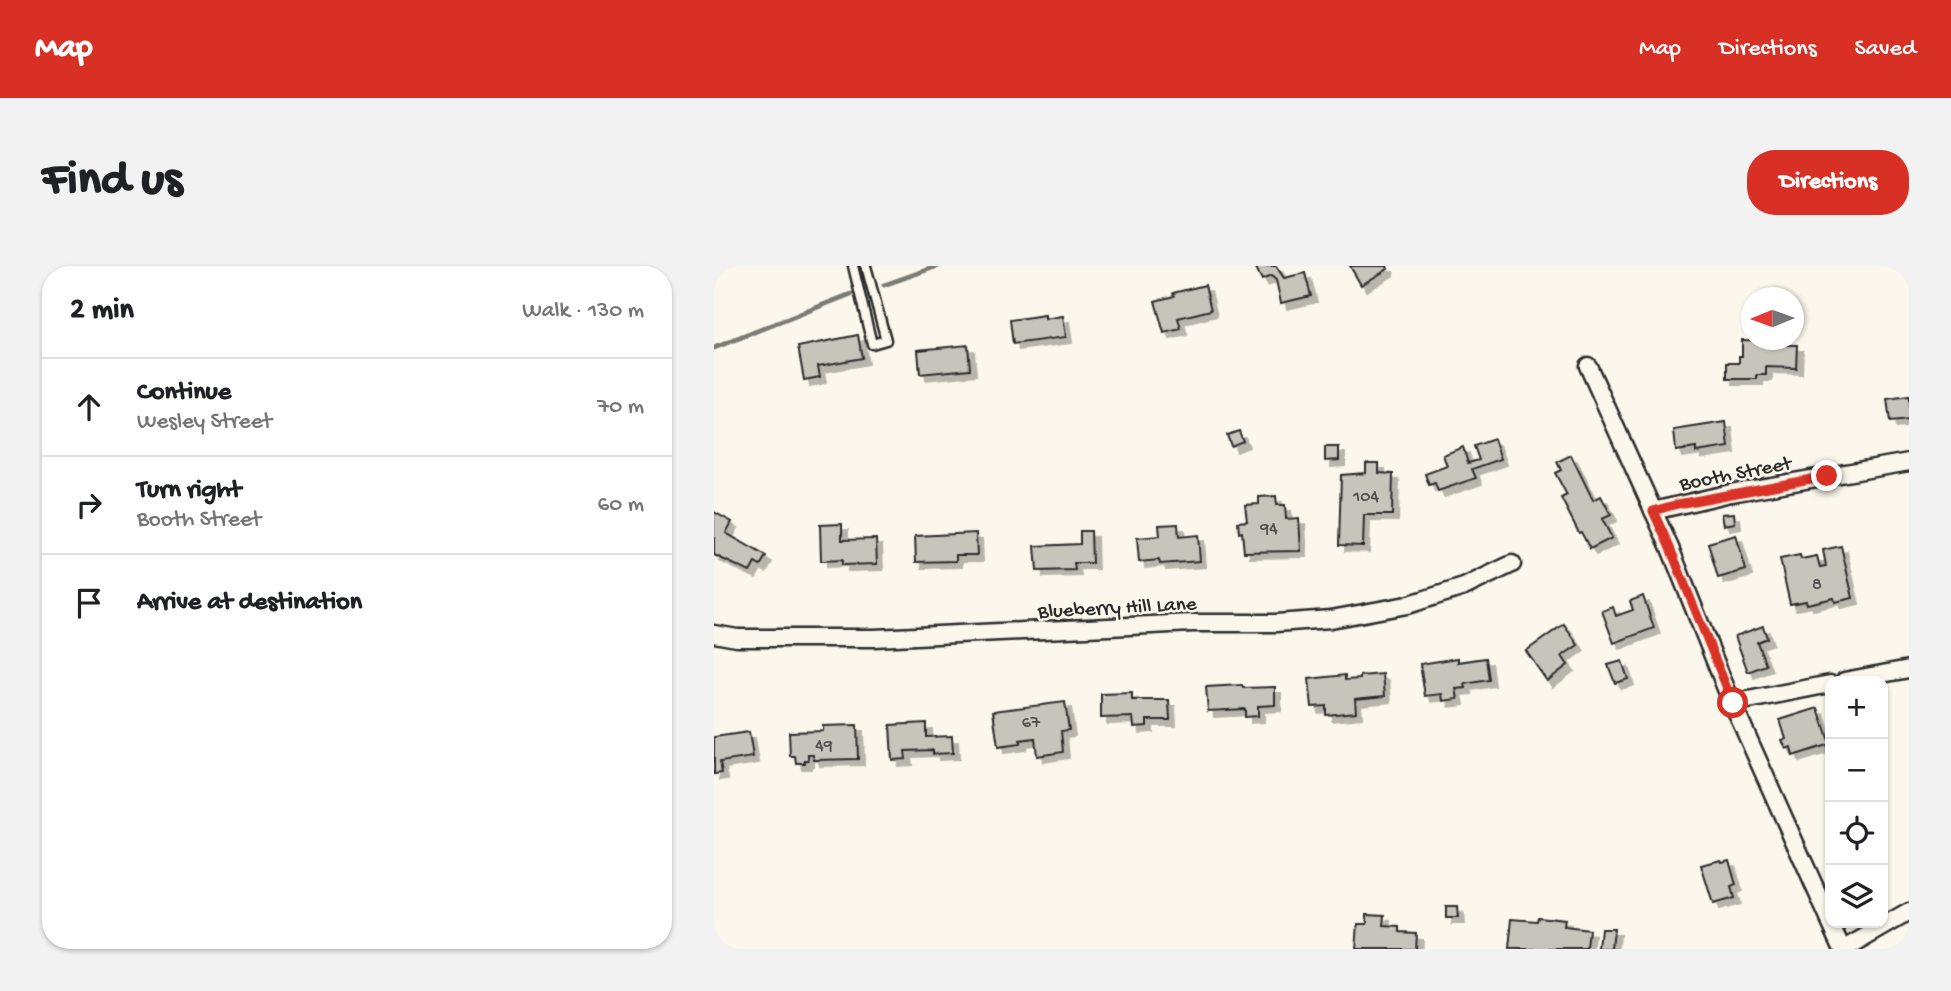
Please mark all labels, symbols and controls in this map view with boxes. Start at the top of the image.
text: Map [35,30,92,68]
text: Map [1639,35,1681,64]
text: Directions [1719,35,1817,64]
text: Saved [1855,35,1916,64]
button: Directions [1747,150,1909,215]
text: Find us [42,153,182,211]
north arrow [1741,287,1804,350]
text: 2 min [70,294,134,329]
text: Walk · 130 m [522,298,644,325]
text: Continue [137,378,231,409]
icon: ahead [70,388,108,426]
text: 70 m [597,394,644,421]
text: Wesley Street [137,409,272,436]
street label: Booth Street [1677,452,1796,499]
route end [1811,460,1842,491]
text: Turn right [137,476,241,507]
icon: right [70,486,108,524]
house number: 104 [1352,487,1379,508]
text: 60 m [598,492,644,519]
text: Booth Street [137,507,261,534]
house number: 94 [1259,519,1278,540]
house number: 8 [1812,575,1822,596]
icon: arrive [70,584,108,622]
text: Arrive at destination [137,588,362,619]
street label: Blueberry Hill Lane [1036,593,1198,626]
map controls [1825,676,1888,928]
button: + [1825,676,1888,739]
route start [1717,687,1748,718]
house number: 67 [1022,713,1041,734]
house number: 49 [815,736,833,757]
button: − [1825,739,1888,802]
button: locate [1825,802,1888,865]
button: layers [1825,865,1888,928]

